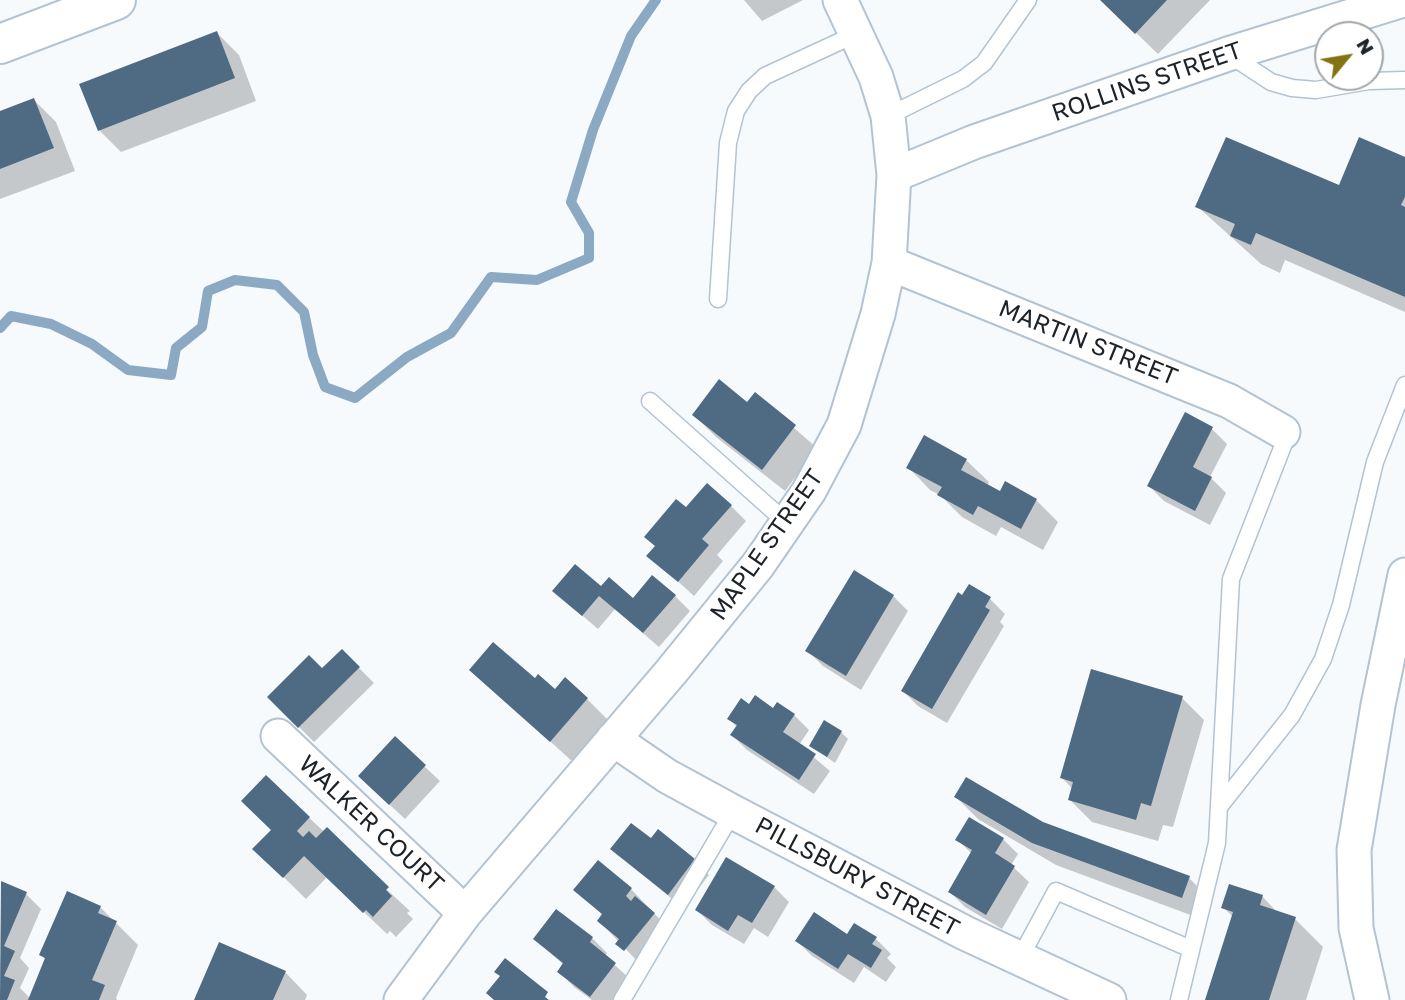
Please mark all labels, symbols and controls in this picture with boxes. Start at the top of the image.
north arrow [1314,21,1384,91]
text: N [1352,34,1379,58]
street label: ROLLINS STREET [1048,36,1246,128]
street label: MARTIN STREET [994,294,1182,392]
street label: MAPLE STREET [704,464,830,626]
street label: WALKER COURT [293,750,449,898]
street label: PILLSBURY STREET [750,811,964,943]

